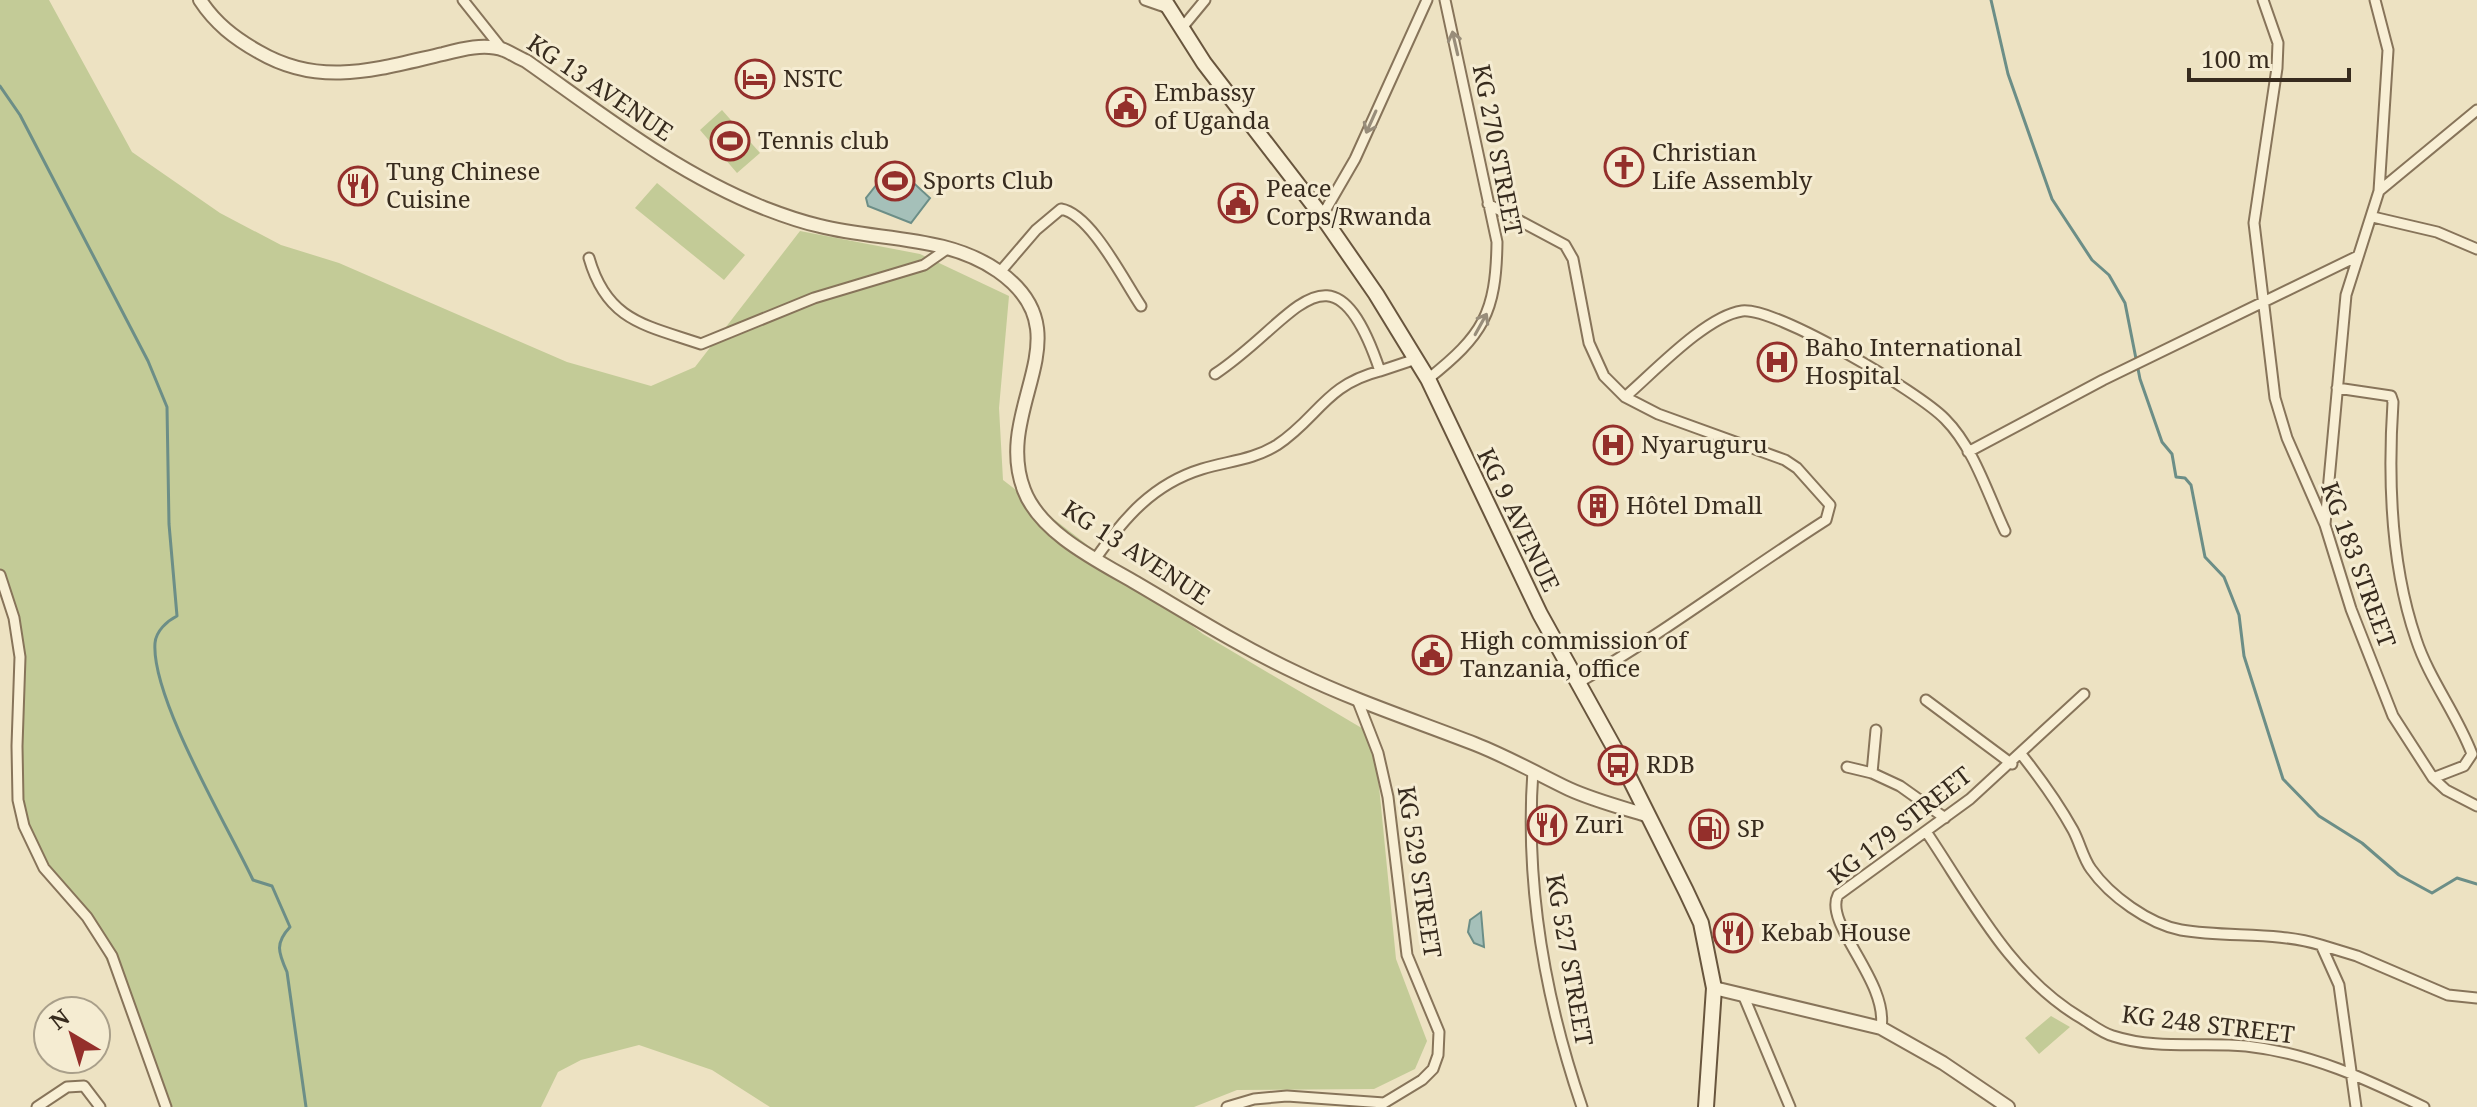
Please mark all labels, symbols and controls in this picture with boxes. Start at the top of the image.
street label: KG 13 AVENUE [521,26,680,148]
one-way arrow [1447,31,1462,57]
scale bar [2189,32,2349,82]
text: 100 m [2201,42,2270,75]
hotel icon: NSTC [734,58,776,100]
place label: NSTC [783,61,843,94]
street label: KG 270 STREET [1466,61,1531,238]
place label: Embassy of Uganda [1154,75,1270,136]
public building icon: Embassy of Uganda [1105,86,1147,128]
one-way arrow [1363,109,1378,134]
sports icon: Tennis club [709,120,751,162]
place label: Tennis club [758,123,889,156]
place label: Christian Life Assembly [1652,135,1813,196]
church icon: Christian Life Assembly [1603,146,1645,188]
place label: Tung Chinese Cuisine [386,154,540,215]
sports icon: Sports Club [874,160,916,202]
place label: Sports Club [923,163,1054,196]
restaurant icon: Tung Chinese Cuisine [337,165,379,207]
place label: Peace Corps/Rwanda [1266,171,1432,232]
public building icon: Peace Corps/Rwanda [1217,182,1259,224]
one-way arrow [1473,313,1489,336]
place label: Baho International Hospital [1805,330,2022,391]
hospital icon: Baho International Hospital [1756,341,1798,383]
hospital icon: Nyaruguru [1592,424,1634,466]
place label: Nyaruguru [1641,427,1768,460]
street label: KG 9 AVENUE [1470,442,1568,597]
street label: KG 183 STREET [2314,477,2405,652]
building icon: Hôtel Dmall [1577,485,1619,527]
place label: Hôtel Dmall [1626,488,1763,521]
street label: KG 13 AVENUE [1057,492,1217,612]
place label: High commission of Tanzania, office [1460,623,1690,684]
public building icon: High commission of Tanzania, office [1411,634,1453,676]
bus stop icon: RDB [1597,744,1639,786]
place label: RDB [1646,747,1695,780]
street label: KG 179 STREET [1820,758,1978,891]
street label: KG 529 STREET [1391,783,1450,960]
restaurant icon: Zuri [1526,804,1568,846]
place label: Zuri [1575,807,1624,840]
fuel station icon: SP [1688,808,1730,850]
place label: SP [1737,811,1765,844]
street label: KG 527 STREET [1539,871,1602,1048]
restaurant icon: Kebab House [1712,912,1754,954]
place label: Kebab House [1761,915,1911,948]
north arrow [32,995,112,1075]
street label: KG 248 STREET [2120,997,2297,1051]
text: N [43,1001,75,1036]

